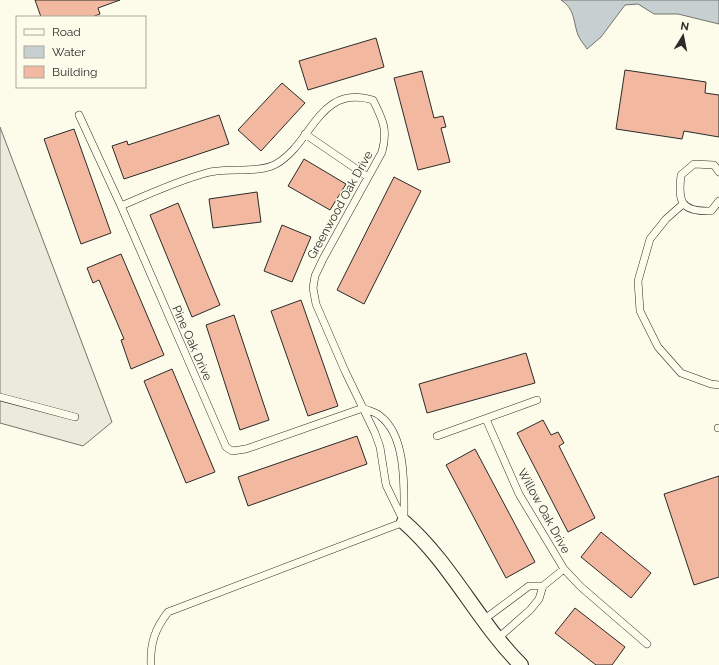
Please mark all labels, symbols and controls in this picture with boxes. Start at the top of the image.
legend [16,16,146,88]
north arrow [663,16,703,56]
text: N [679,20,690,34]
text: Road [52,25,81,39]
text: Water [52,45,86,59]
text: Building [52,65,98,79]
street label: Greenwood Oak Drive [304,148,376,262]
street label: Pine Oak Drive [169,303,215,383]
street label: Willow Oak Drive [515,466,573,556]

